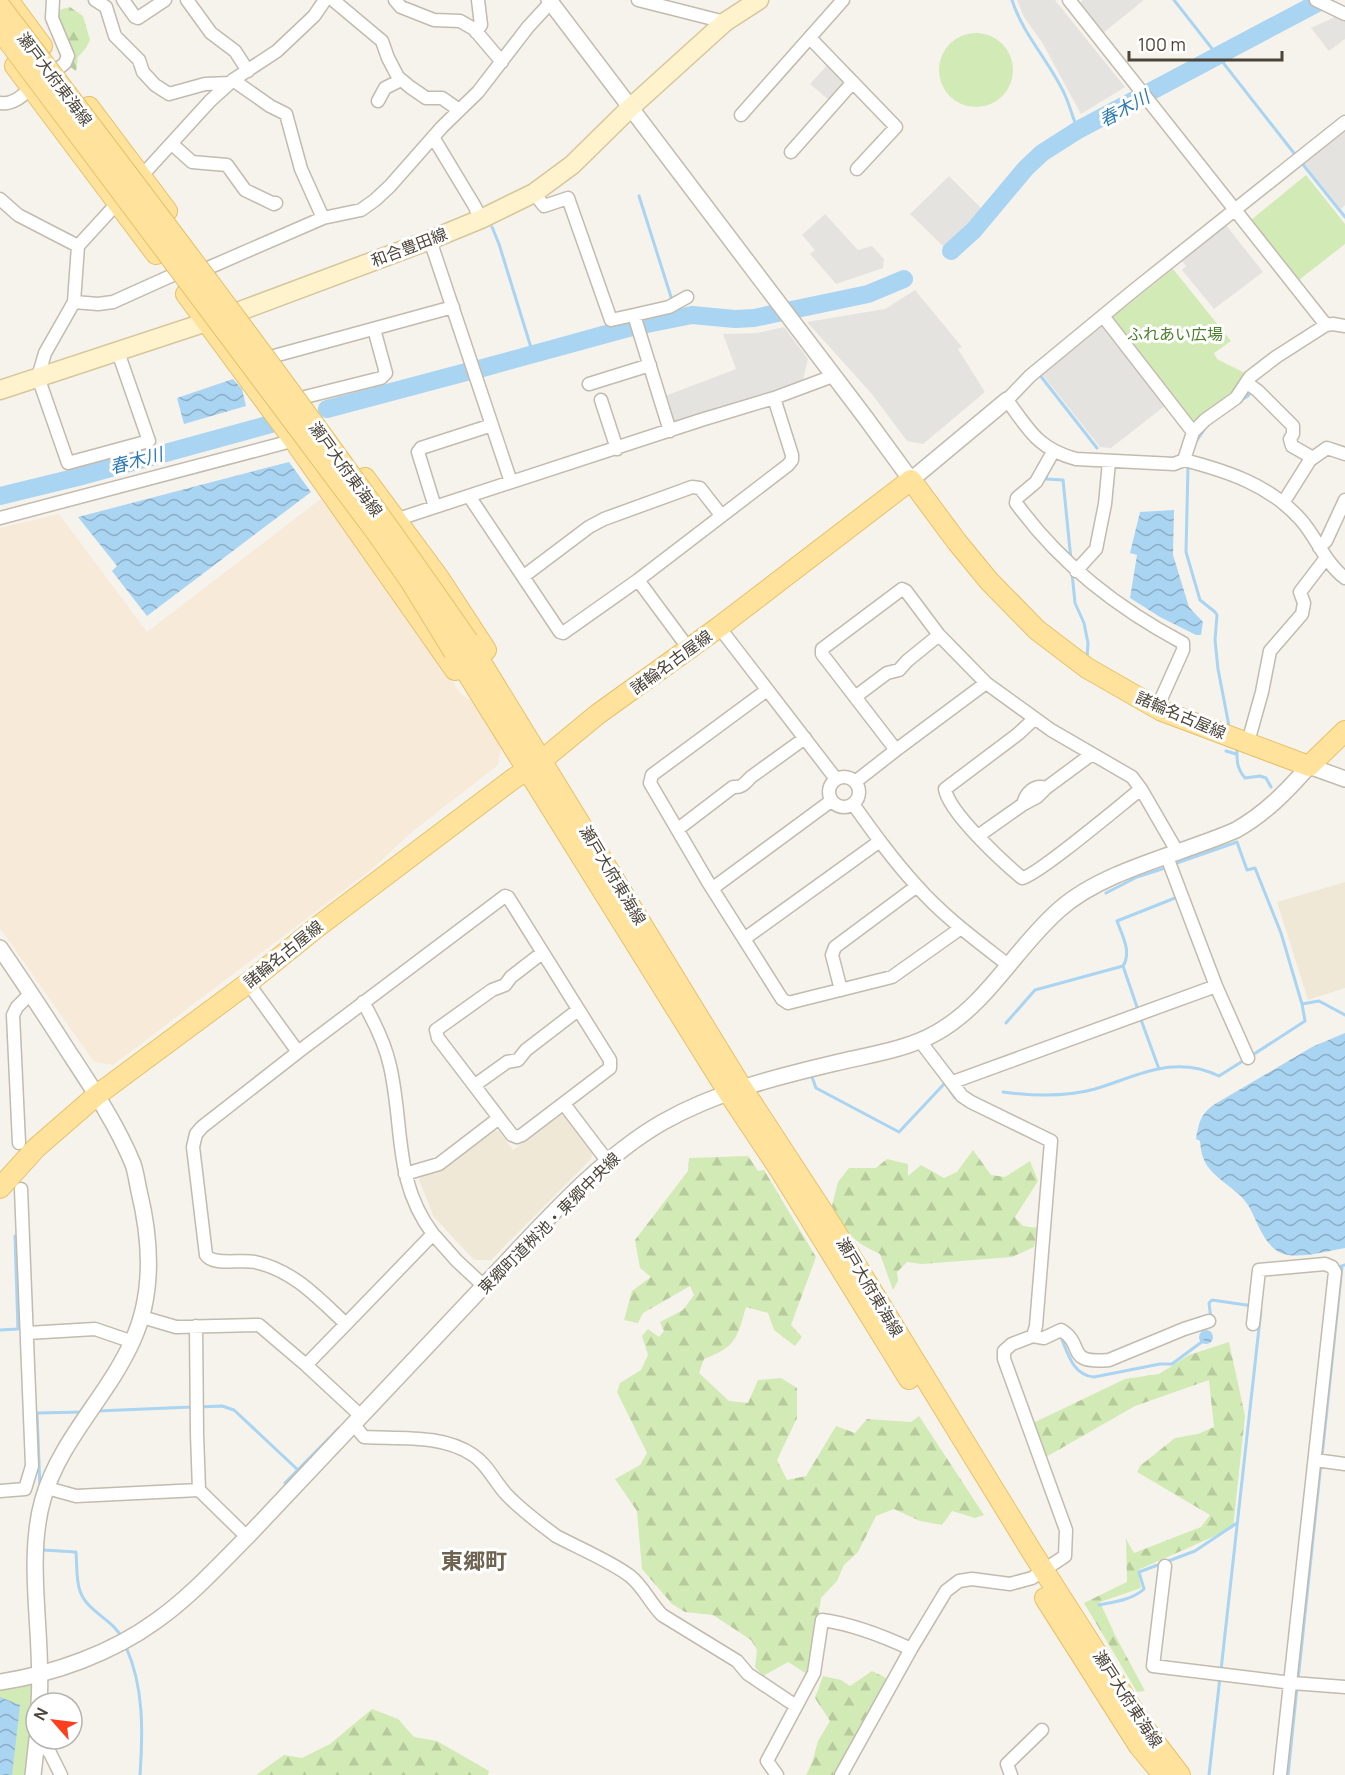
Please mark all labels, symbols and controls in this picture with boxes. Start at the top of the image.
scale bar [1129,24,1282,62]
street label: 瀬戸大府東海線 [13,28,97,130]
text: 100 m [1138,32,1186,56]
water label: 春木川 [1095,83,1155,132]
street label: 和合豊田線 [368,222,450,272]
park label: ふれあい広場 [1127,323,1223,345]
street label: 瀬戸大府東海線 [304,417,388,521]
water label: 春木川 [107,441,167,479]
street label: 諸輪名古屋線 [626,625,716,699]
street label: 諸輪名古屋線 [1133,686,1229,744]
street label: 瀬戸大府東海線 [575,821,651,929]
street label: 諸輪名古屋線 [239,915,327,993]
street label: 東郷町道桝池・東郷中央線 [473,1147,625,1299]
street label: 瀬戸大府東海線 [832,1233,908,1341]
district label: 東郷町 [441,1546,507,1576]
street label: 瀬戸大府東海線 [1088,1646,1168,1752]
north arrow [24,1691,84,1751]
text: N [28,1704,53,1724]

